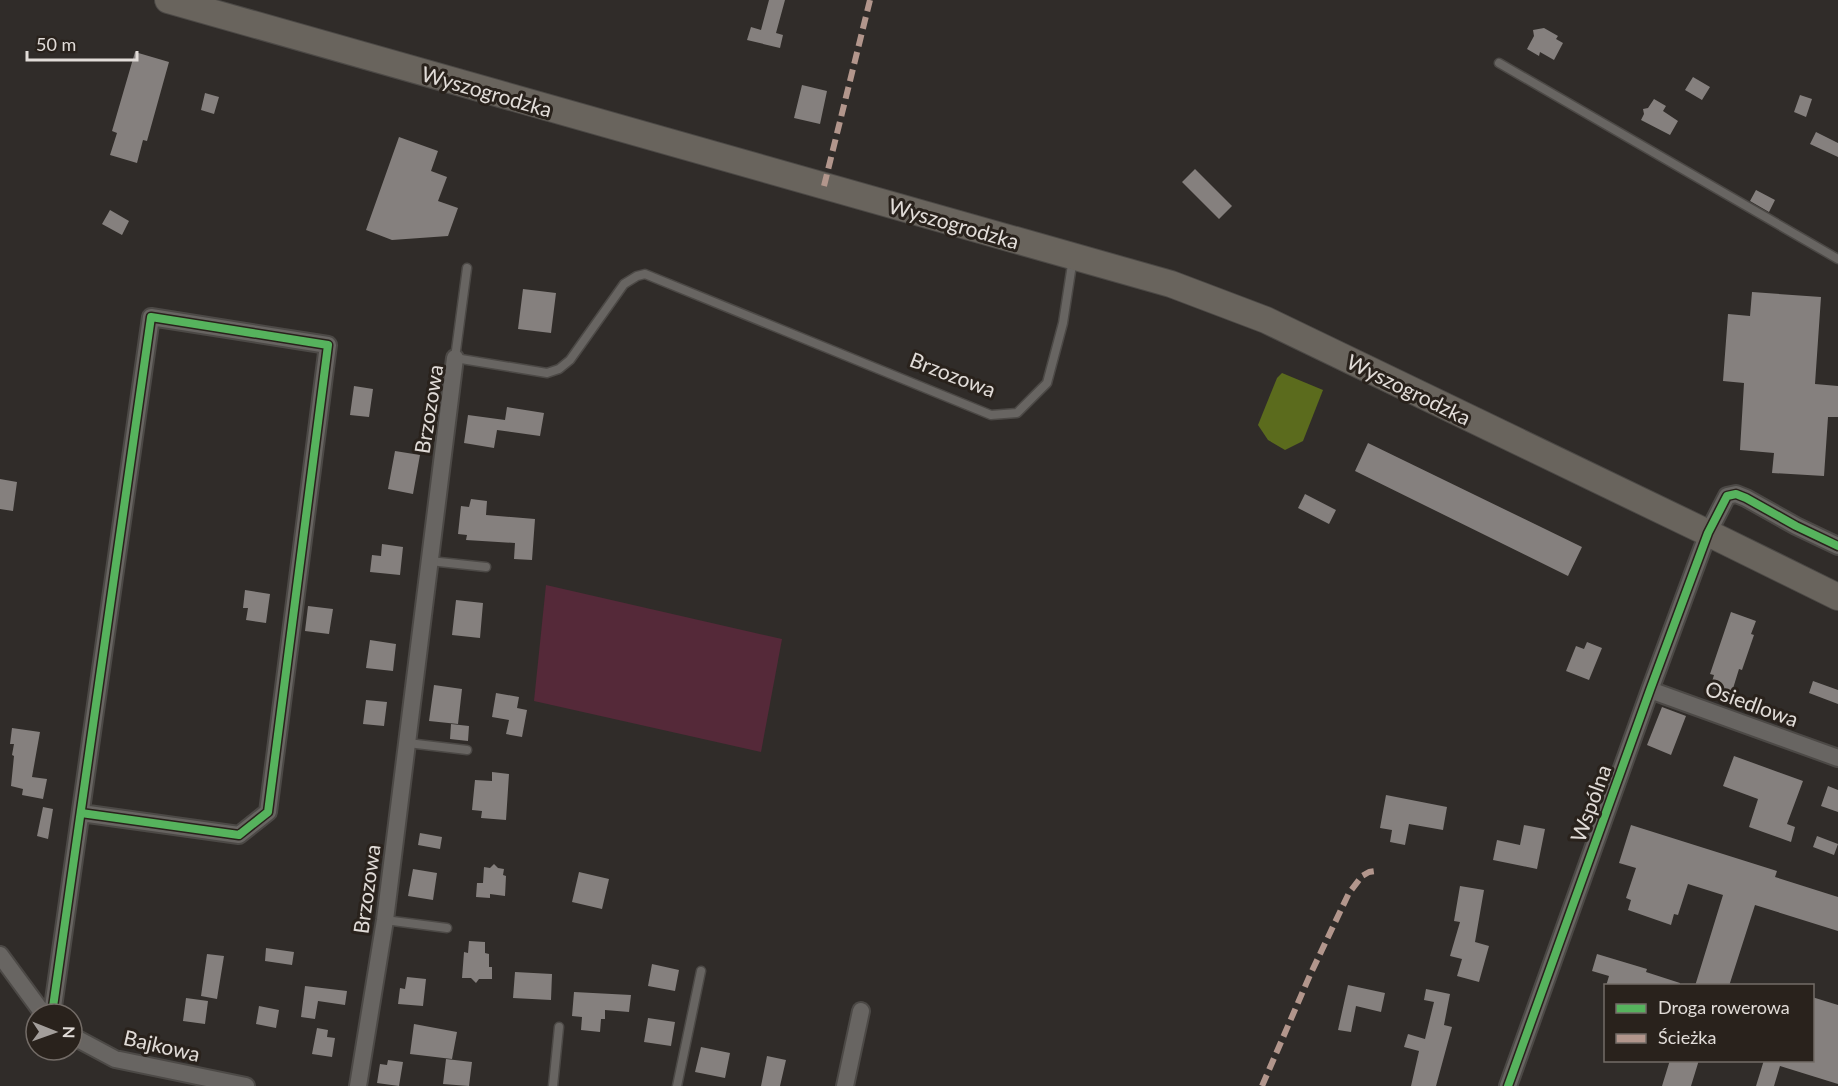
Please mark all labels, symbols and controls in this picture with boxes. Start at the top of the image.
scale bar [27,24,136,62]
text: 50 m [36,33,76,55]
street label: Wyszogrodzka [419,60,555,122]
street label: Wyszogrodzka [886,192,1022,254]
street label: Brzozowa [907,346,999,402]
street label: Wyszogrodzka [1343,348,1475,430]
street label: Brzozowa [409,363,447,455]
street label: Osiedlowa [1702,675,1802,731]
street label: Wspólna [1564,761,1616,845]
street label: Brzozowa [347,843,385,935]
legend [1604,984,1814,1062]
text: Droga rowerowa [1658,996,1790,1018]
north arrow [24,1002,84,1062]
street label: Bajkowa [121,1024,203,1066]
text: N [60,1026,79,1039]
text: Ścieżka [1658,1026,1716,1048]

